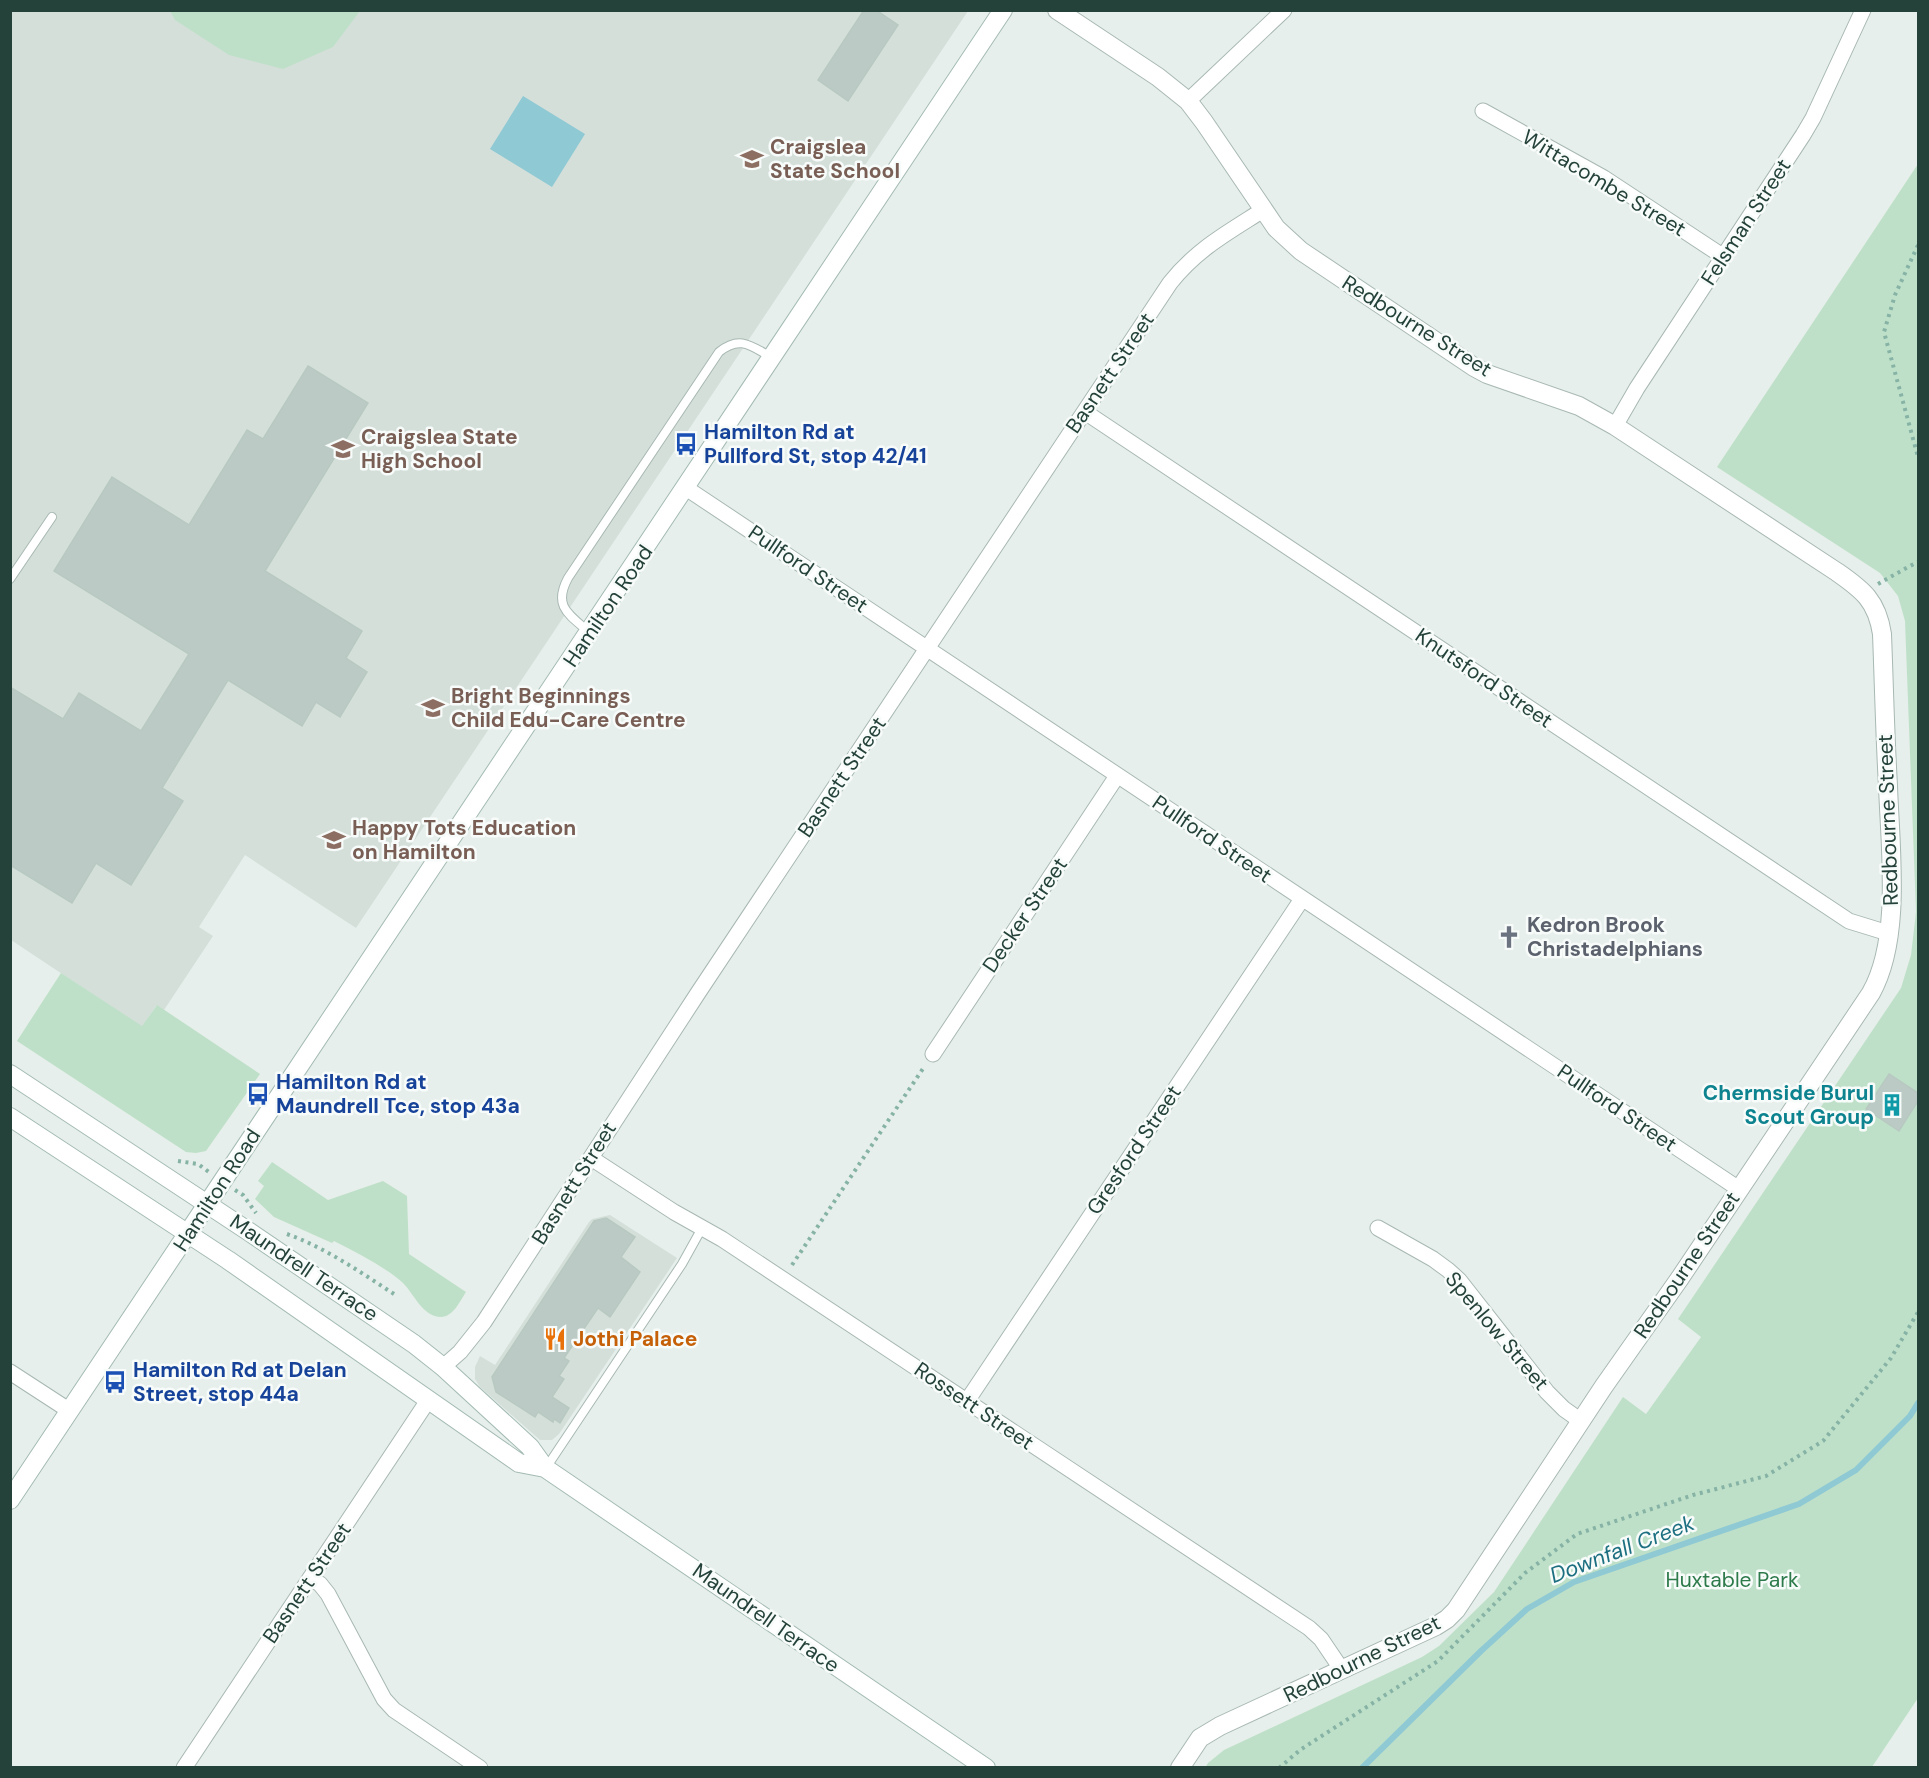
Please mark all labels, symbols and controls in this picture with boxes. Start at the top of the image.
street label: Wittacombe Street [1517,123,1691,243]
place label: Craigslea State School [770,133,900,185]
school or university icon: Craigslea State School [739,146,765,172]
street label: Felsman Street [1695,153,1797,291]
street label: Redbourne Street [1337,269,1497,383]
street label: Basnett Street [1059,307,1161,439]
place label: Hamilton Rd at Pullford St, stop 42/41 [704,418,927,470]
place label: Craigslea State High School [361,423,518,475]
bus stop icon: Hamilton Rd at Pullford St, stop 42/41 [673,431,699,457]
school or university icon: Craigslea State High School [330,436,356,462]
street label: Pullford Street [743,519,873,619]
street label: Hamilton Road [557,540,659,672]
street label: Knutsford Street [1410,622,1558,734]
place label: Bright Beginnings Child Edu-Care Centre [451,682,686,734]
school or university icon: Bright Beginnings Child Edu-Care Centre [420,695,446,721]
street label: Basnett Street [791,711,893,843]
street label: Redbourne Street [1871,734,1905,906]
street label: Pullford Street [1147,789,1277,889]
place label: Happy Tots Education on Hamilton [352,814,576,866]
school or university icon: Happy Tots Education on Hamilton [321,827,347,853]
street label: Decker Street [976,852,1074,978]
place label: Kedron Brook Christadelphians [1527,911,1703,963]
church icon: Kedron Brook Christadelphians [1496,924,1522,950]
street label: Pullford Street [1552,1058,1682,1158]
place label: Hamilton Rd at Maundrell Tce, stop 43a [276,1068,520,1120]
place label: Chermside Burul Scout Group [1703,1079,1874,1131]
street label: Gresford Street [1080,1080,1188,1220]
bus stop icon: Hamilton Rd at Maundrell Tce, stop 43a [245,1081,271,1107]
building icon: Chermside Burul Scout Group [1879,1092,1905,1118]
street label: Basnett Street [525,1116,623,1250]
street label: Hamilton Road [167,1123,267,1257]
street label: Redbourne Street [1627,1186,1747,1344]
street label: Maundrell Terrace [224,1208,384,1328]
street label: Spenlow Street [1439,1266,1555,1396]
place label: Jothi Palace [573,1325,697,1353]
restaurant icon: Jothi Palace [542,1326,568,1352]
place label: Hamilton Rd at Delan Street, stop 44a [133,1356,347,1408]
street label: Rossett Street [909,1356,1039,1456]
bus stop icon: Hamilton Rd at Delan Street, stop 44a [102,1369,128,1395]
water label: Downfall Creek [1546,1508,1699,1590]
street label: Basnett Street [256,1517,358,1649]
street label: Maundrell Terrace [687,1557,845,1679]
park label: Huxtable Park [1665,1566,1799,1594]
street label: Redbourne Street [1279,1609,1445,1709]

